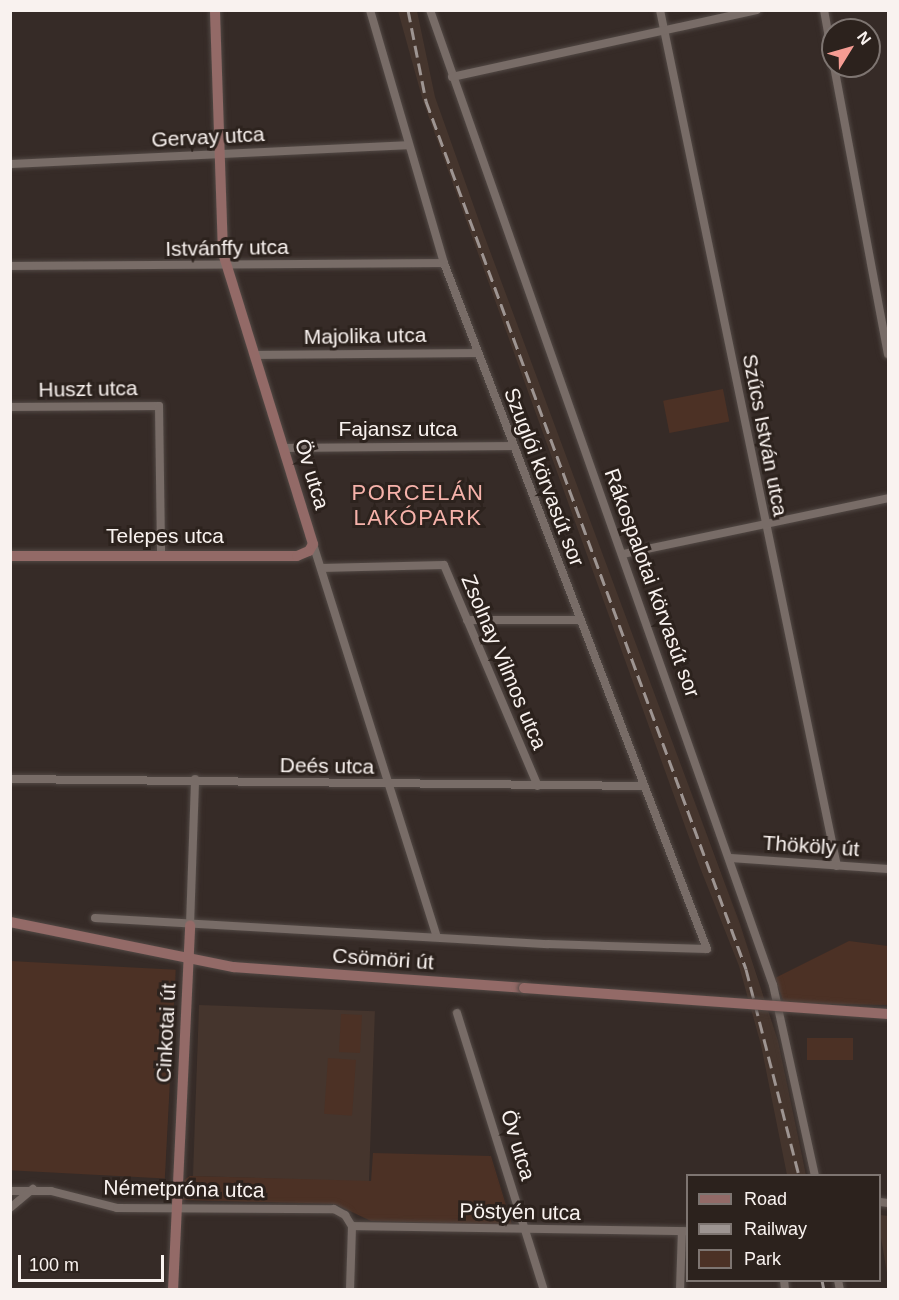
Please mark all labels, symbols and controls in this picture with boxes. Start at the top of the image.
north arrow [821,18,881,78]
text: N [854,28,874,48]
street label: Gervay utca [151,121,265,153]
street label: Istvánffy utca [165,234,289,262]
street label: Majolika utca [304,322,426,350]
street label: Szűcs István utca [737,352,793,518]
street label: Huszt utca [38,376,138,402]
street label: Szuglói körvasút sor [498,384,590,570]
street label: Fajansz utca [338,416,458,442]
street label: Öv utca [289,436,335,512]
street label: Rákospalotai körvasút sor [599,465,705,701]
district label: PORCELÁN LAKÓPARK [351,479,485,530]
street label: Telepes utca [106,523,224,549]
street label: Zsolnay Vilmos utca [456,571,552,753]
street label: Deés utca [280,753,374,779]
street label: Thököly út [762,830,860,862]
street label: Csömöri út [331,943,435,975]
street label: Cinkotai út [151,983,181,1083]
street label: Öv utca [495,1107,541,1183]
legend [686,1174,881,1282]
street label: Németpróna utca [103,1175,265,1203]
text: Road [744,1189,787,1209]
street label: Pöstyén utca [459,1198,581,1226]
text: Railway [744,1219,807,1239]
scale bar [21,1243,166,1281]
text: Park [744,1249,781,1269]
text: 100 m [29,1255,79,1275]

